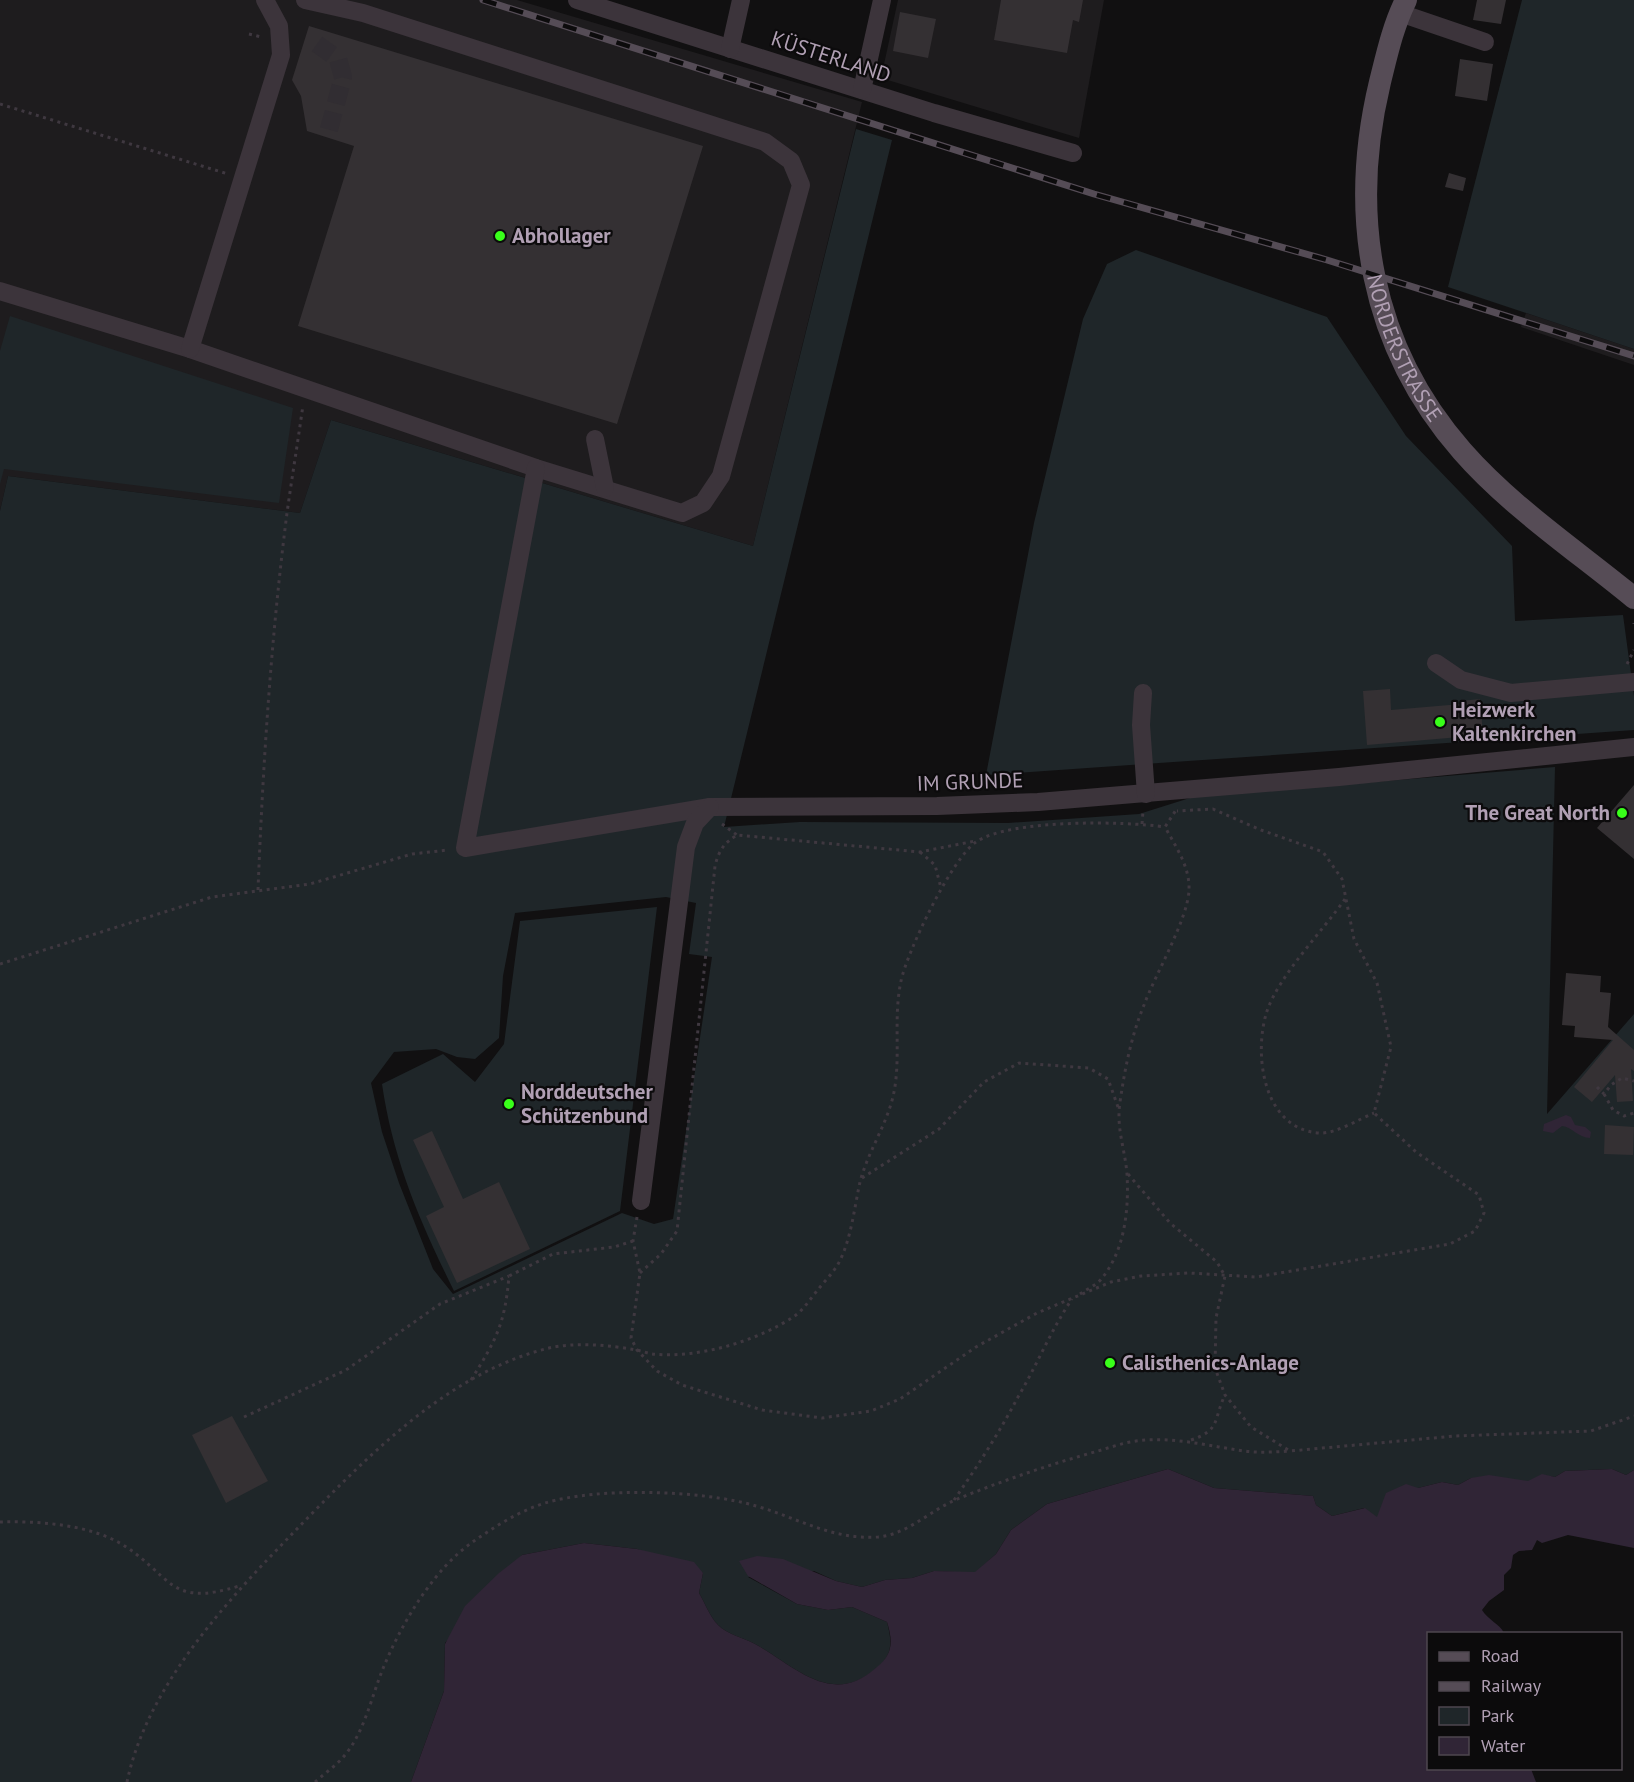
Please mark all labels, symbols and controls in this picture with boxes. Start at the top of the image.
street label: KÜSTERLAND [768,24,894,89]
place label: Abhollager [512,222,611,249]
marker: Abhollager [493,229,507,243]
street label: NORDERSTRASSE [1361,272,1448,427]
place label: Heizwerk Kaltenkirchen [1452,696,1577,747]
marker: Heizwerk Kaltenkirchen [1433,715,1447,729]
street label: IM GRUNDE [916,766,1024,797]
place label: The Great North [1465,799,1610,826]
marker: The Great North [1615,806,1629,820]
place label: Norddeutscher Schützenbund [521,1078,653,1129]
marker: Norddeutscher Schützenbund [502,1097,516,1111]
place label: Calisthenics-Anlage [1122,1349,1299,1376]
marker: Calisthenics-Anlage [1103,1356,1117,1370]
legend [1427,1632,1622,1770]
text: Road [1481,1644,1519,1667]
text: Railway [1481,1674,1542,1697]
text: Park [1481,1704,1514,1727]
text: Water [1481,1734,1525,1757]

